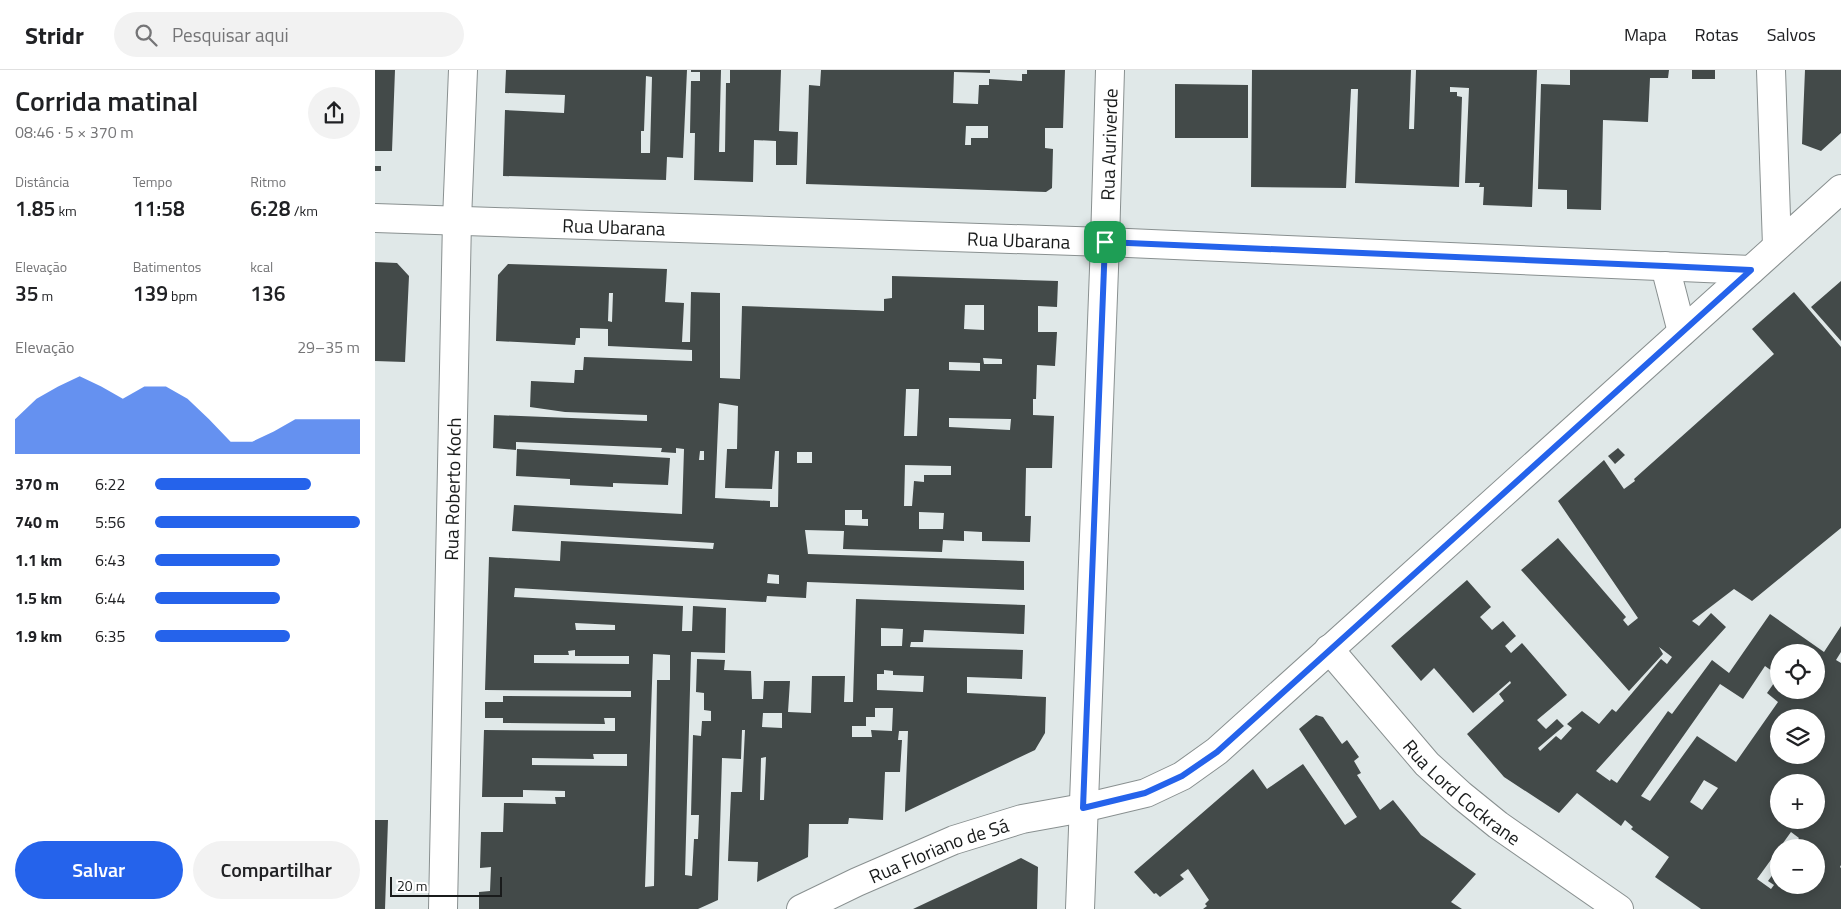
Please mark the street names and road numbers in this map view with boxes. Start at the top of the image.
street label: Rua Auriverde [1092,88,1124,201]
street label: Rua Ubarana [562,210,666,242]
street label: Rua Ubarana [967,223,1071,255]
street label: Rua Roberto Koch [436,417,467,561]
street label: Rua Lord Cockrane [1397,732,1527,852]
street label: Rua Floriano de Sá [864,809,1013,890]

